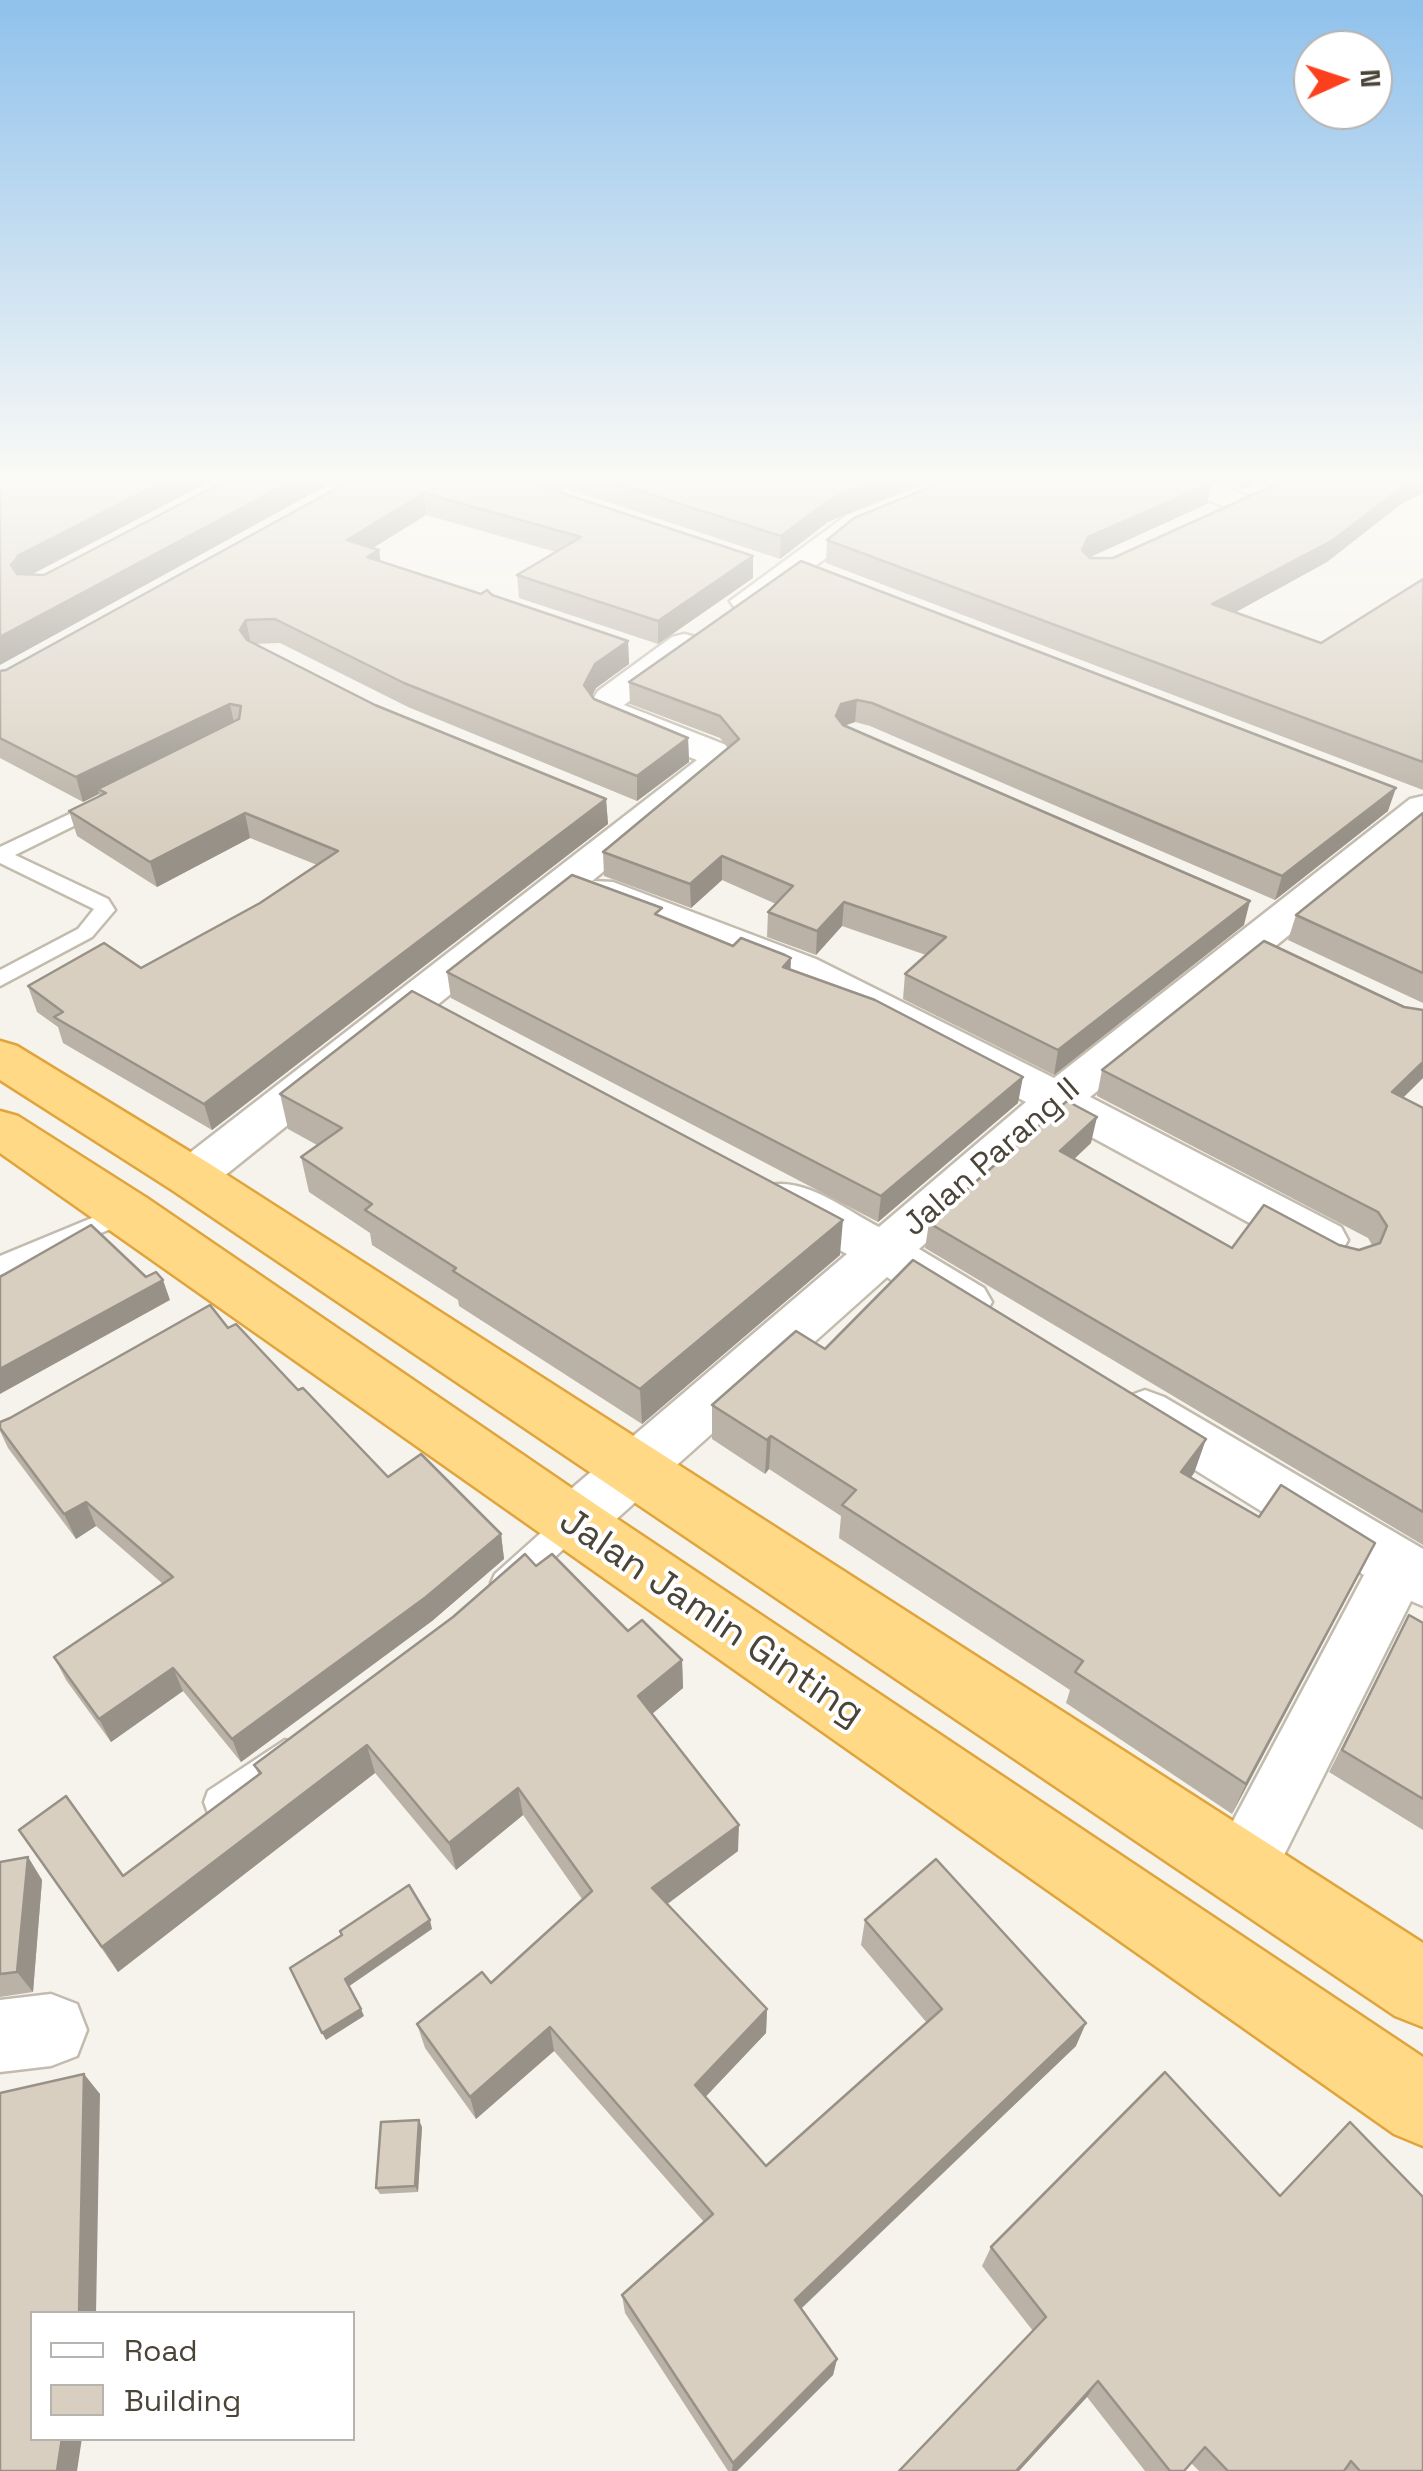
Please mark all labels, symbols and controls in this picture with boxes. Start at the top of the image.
north arrow [1293,30,1393,130]
text: N [1352,68,1389,89]
street label: Jalan Parang II [896,1071,1088,1245]
street label: Jalan Jamin Ginting [550,1499,872,1737]
legend [30,2311,355,2441]
text: Road [124,2331,198,2370]
text: Building [124,2381,241,2420]

